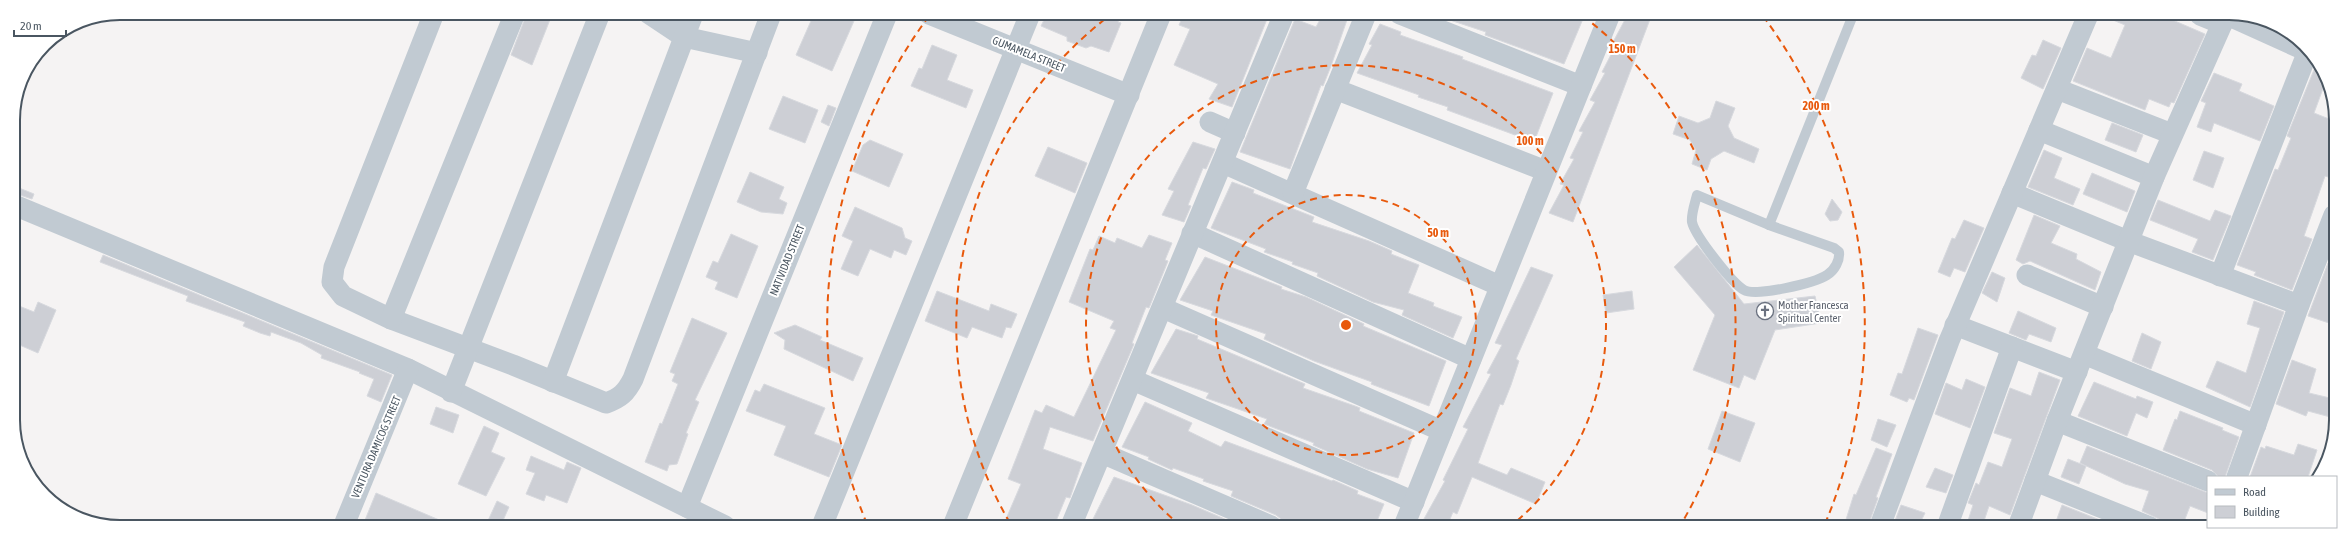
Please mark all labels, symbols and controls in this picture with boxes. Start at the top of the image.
scale bar [14,12,66,38]
text: 20 m [20,19,42,33]
street label: GUMAMELA STREET [991,34,1067,74]
text: 150 m [1608,42,1636,56]
text: 200 m [1802,99,1830,113]
text: 100 m [1516,134,1544,148]
street label: NATIVIDAD STREET [767,223,807,297]
text: 50 m [1427,226,1449,240]
place label: Mother Francesca Spiritual Center [1778,299,1849,324]
church icon: Mother Francesca Spiritual Center [1755,301,1775,321]
centre of rings [1339,318,1353,332]
street label: VENTURA DAMICOG STREET [349,394,403,500]
legend [2207,476,2337,528]
text: Road [2243,485,2266,499]
text: Building [2243,505,2281,519]

